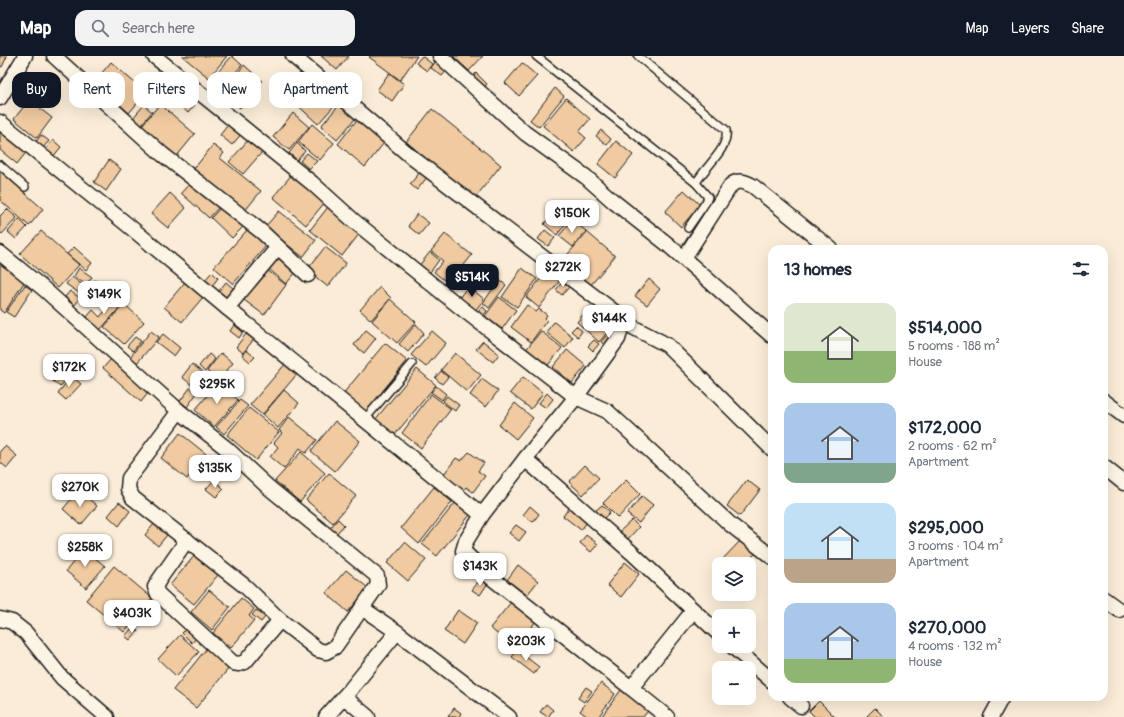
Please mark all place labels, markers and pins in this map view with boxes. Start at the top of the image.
pin: $150K [544,200,600,234]
pin: $272K [535,254,591,288]
pin: $514K [444,264,500,298]
pin: $149K [76,281,132,315]
pin: $144K [581,305,637,339]
pin: $172K [41,354,97,388]
pin: $295K [189,371,245,405]
pin: $135K [187,455,243,489]
pin: $270K [52,474,108,508]
pin: $258K [57,534,113,568]
pin: $143K [452,553,508,587]
pin: $403K [104,600,160,634]
pin: $203K [498,628,554,662]

